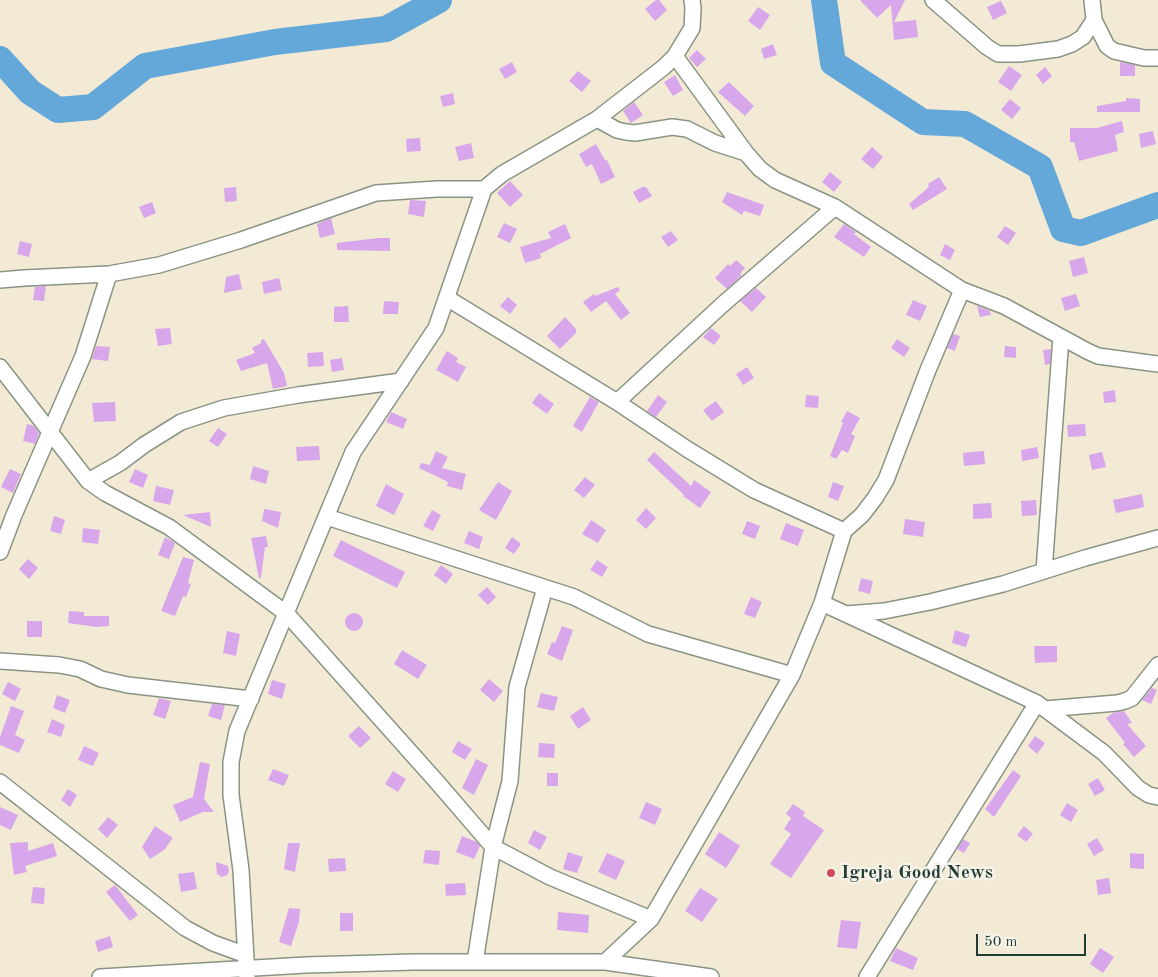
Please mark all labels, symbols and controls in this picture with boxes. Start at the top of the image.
place label: Igreja Good News [841,862,993,884]
marker: Igreja Good News [825,867,837,879]
scale bar [978,924,1088,956]
text: 50 m [984,935,1018,950]

